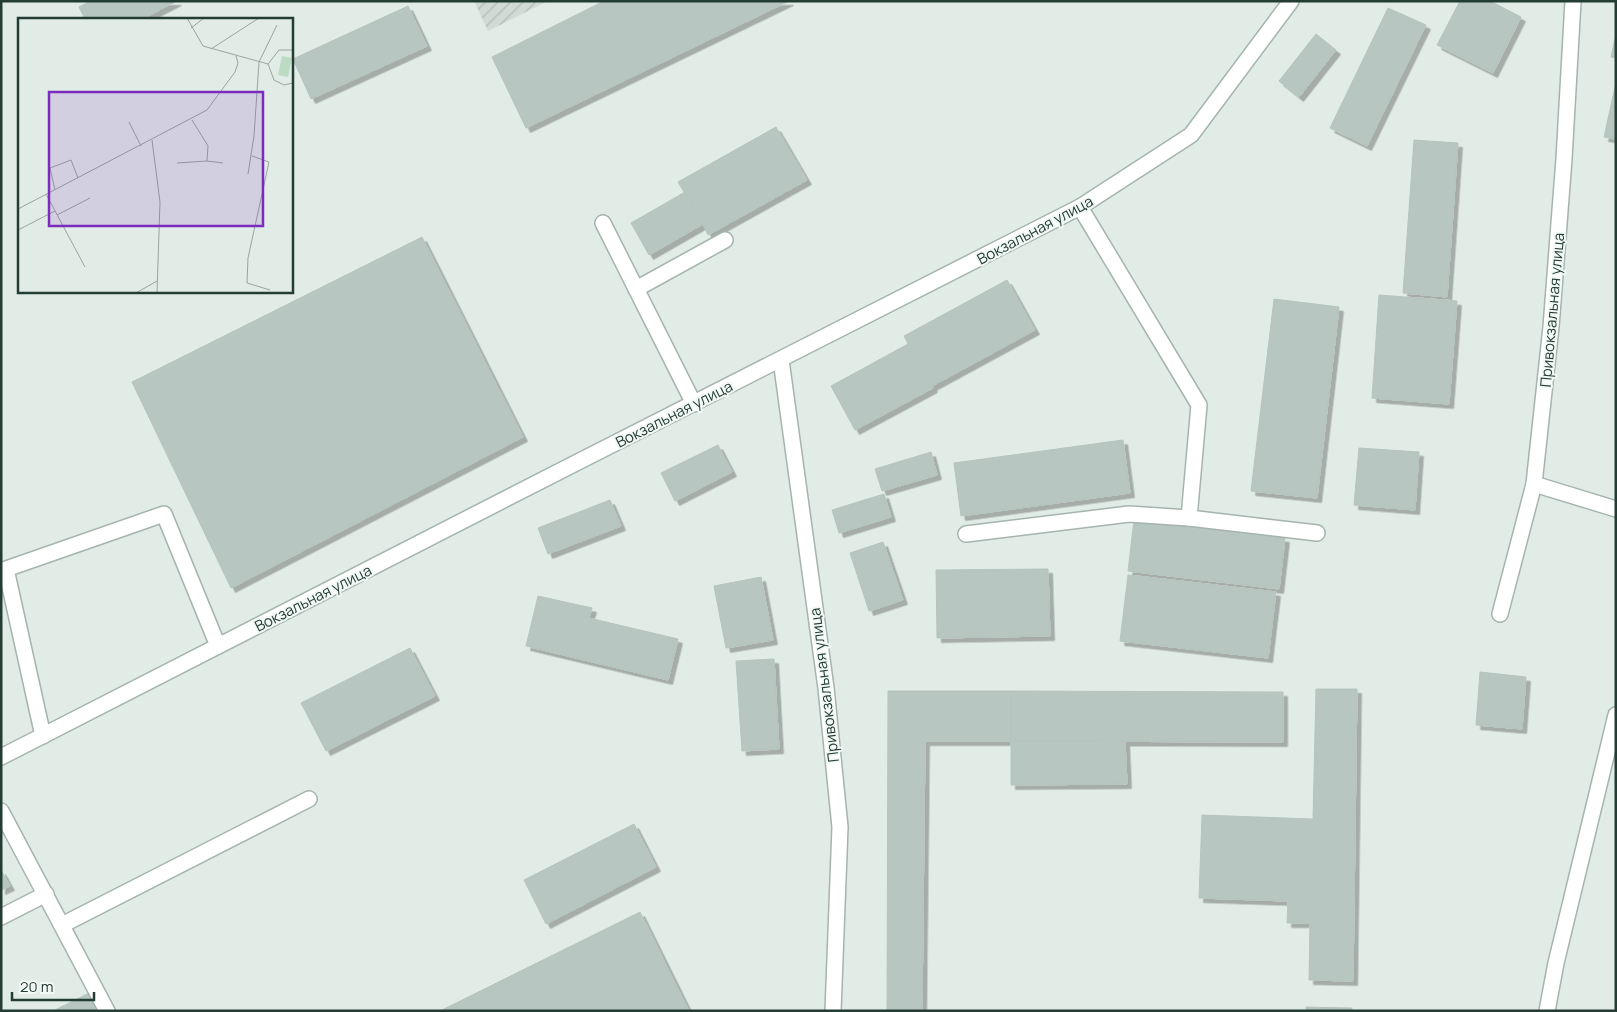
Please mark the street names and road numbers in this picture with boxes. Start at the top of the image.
street label: Вокзальная улица [973,191,1097,269]
street label: Привокзальная улица [1535,232,1569,388]
street label: Вокзальная улица [612,375,736,453]
street label: Вокзальная улица [251,559,375,637]
street label: Привокзальная улица [804,607,844,763]

